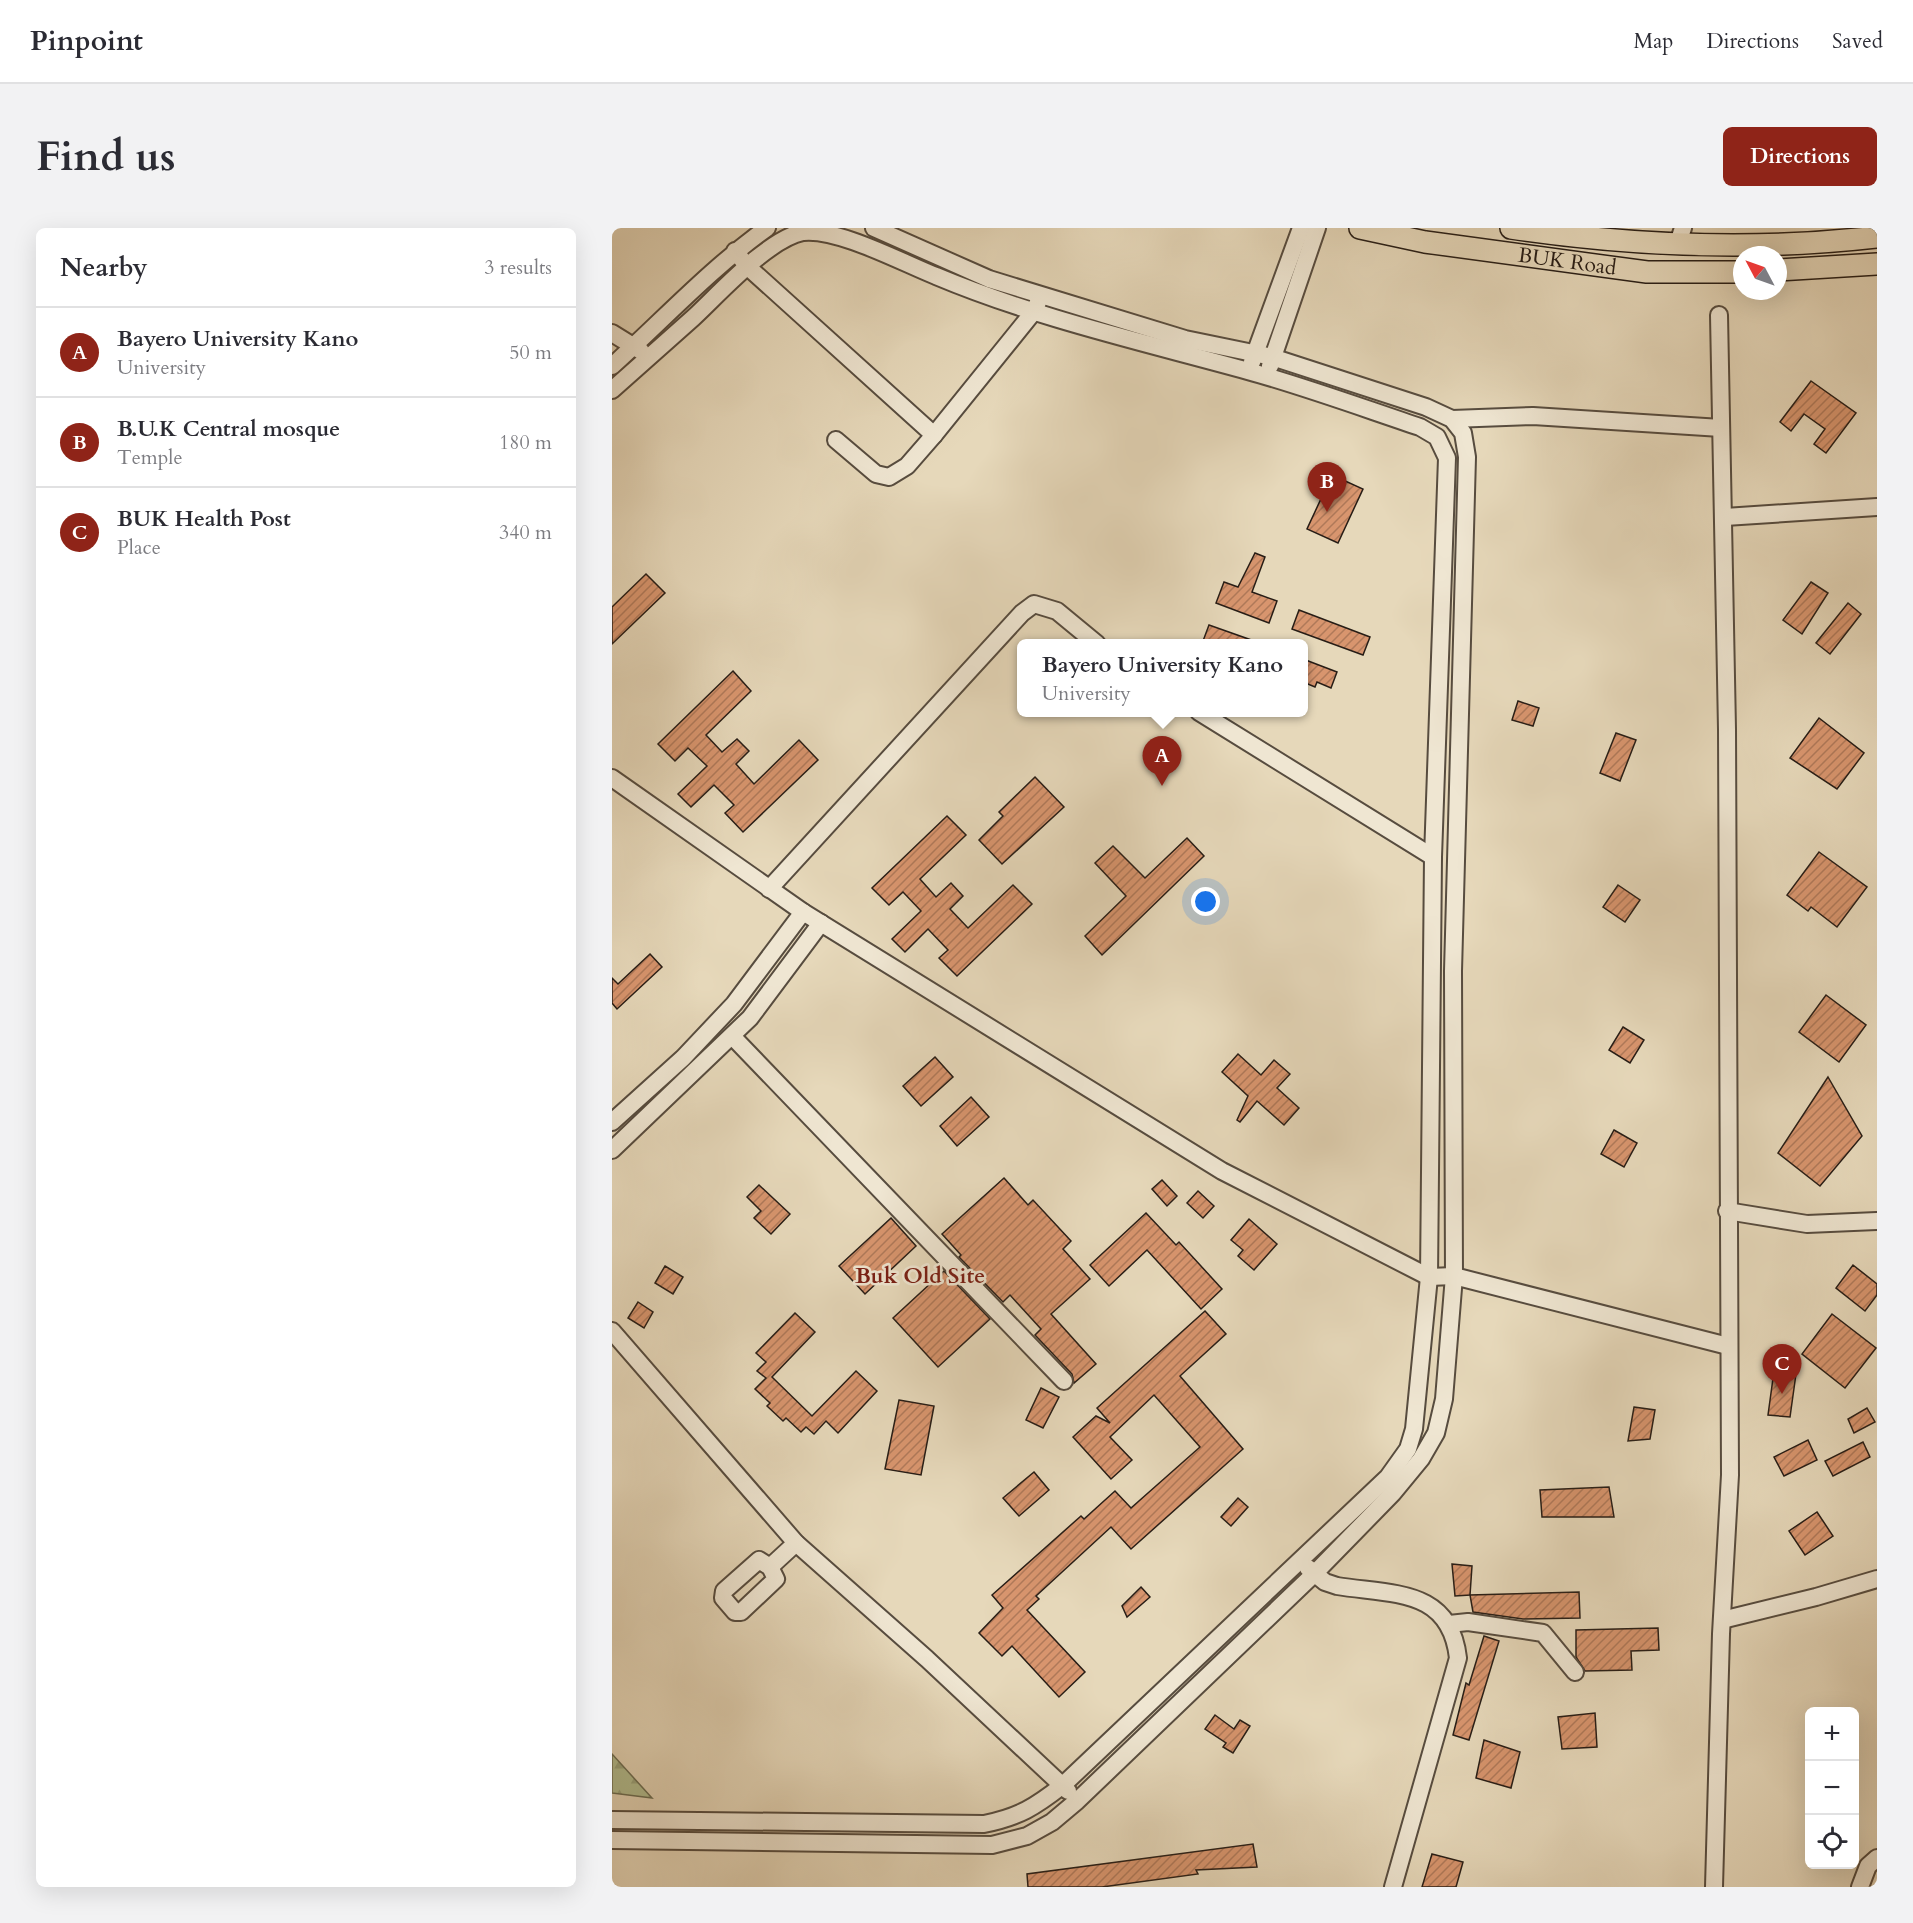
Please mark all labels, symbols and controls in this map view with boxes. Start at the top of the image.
text: Pinpoint [30,22,143,60]
text: Map [1633,27,1673,56]
text: Directions [1706,27,1799,56]
text: Saved [1832,27,1883,56]
button: Directions [1723,127,1877,186]
text: Find us [36,128,176,185]
street label: BUK Road [1516,240,1618,282]
north arrow [1733,246,1787,300]
text: Nearby [60,250,148,285]
text: 3 results [484,254,552,281]
text: Bayero University Kano [117,324,358,354]
text: A [72,339,87,366]
text: 50 m [509,339,552,366]
text: University [117,354,206,381]
text: B.U.K Central mosque [117,414,340,444]
text: B [72,429,87,456]
text: 180 m [499,429,552,456]
text: Temple [117,444,182,471]
pin: B [1308,462,1346,512]
text: BUK Health Post [117,504,291,534]
text: C [72,519,87,546]
text: 340 m [499,519,552,546]
text: Place [117,534,161,561]
popup [1017,639,1308,717]
text: Bayero University Kano [1042,650,1283,680]
text: University [1042,680,1131,707]
pin: A [1142,736,1182,786]
your location [1191,887,1220,916]
district label: Buk Old Site [855,1261,985,1291]
pin: C [1762,1344,1802,1394]
map controls [1805,1707,1859,1869]
button: + [1805,1707,1859,1761]
button: − [1805,1761,1859,1815]
button: locate [1805,1815,1859,1869]

